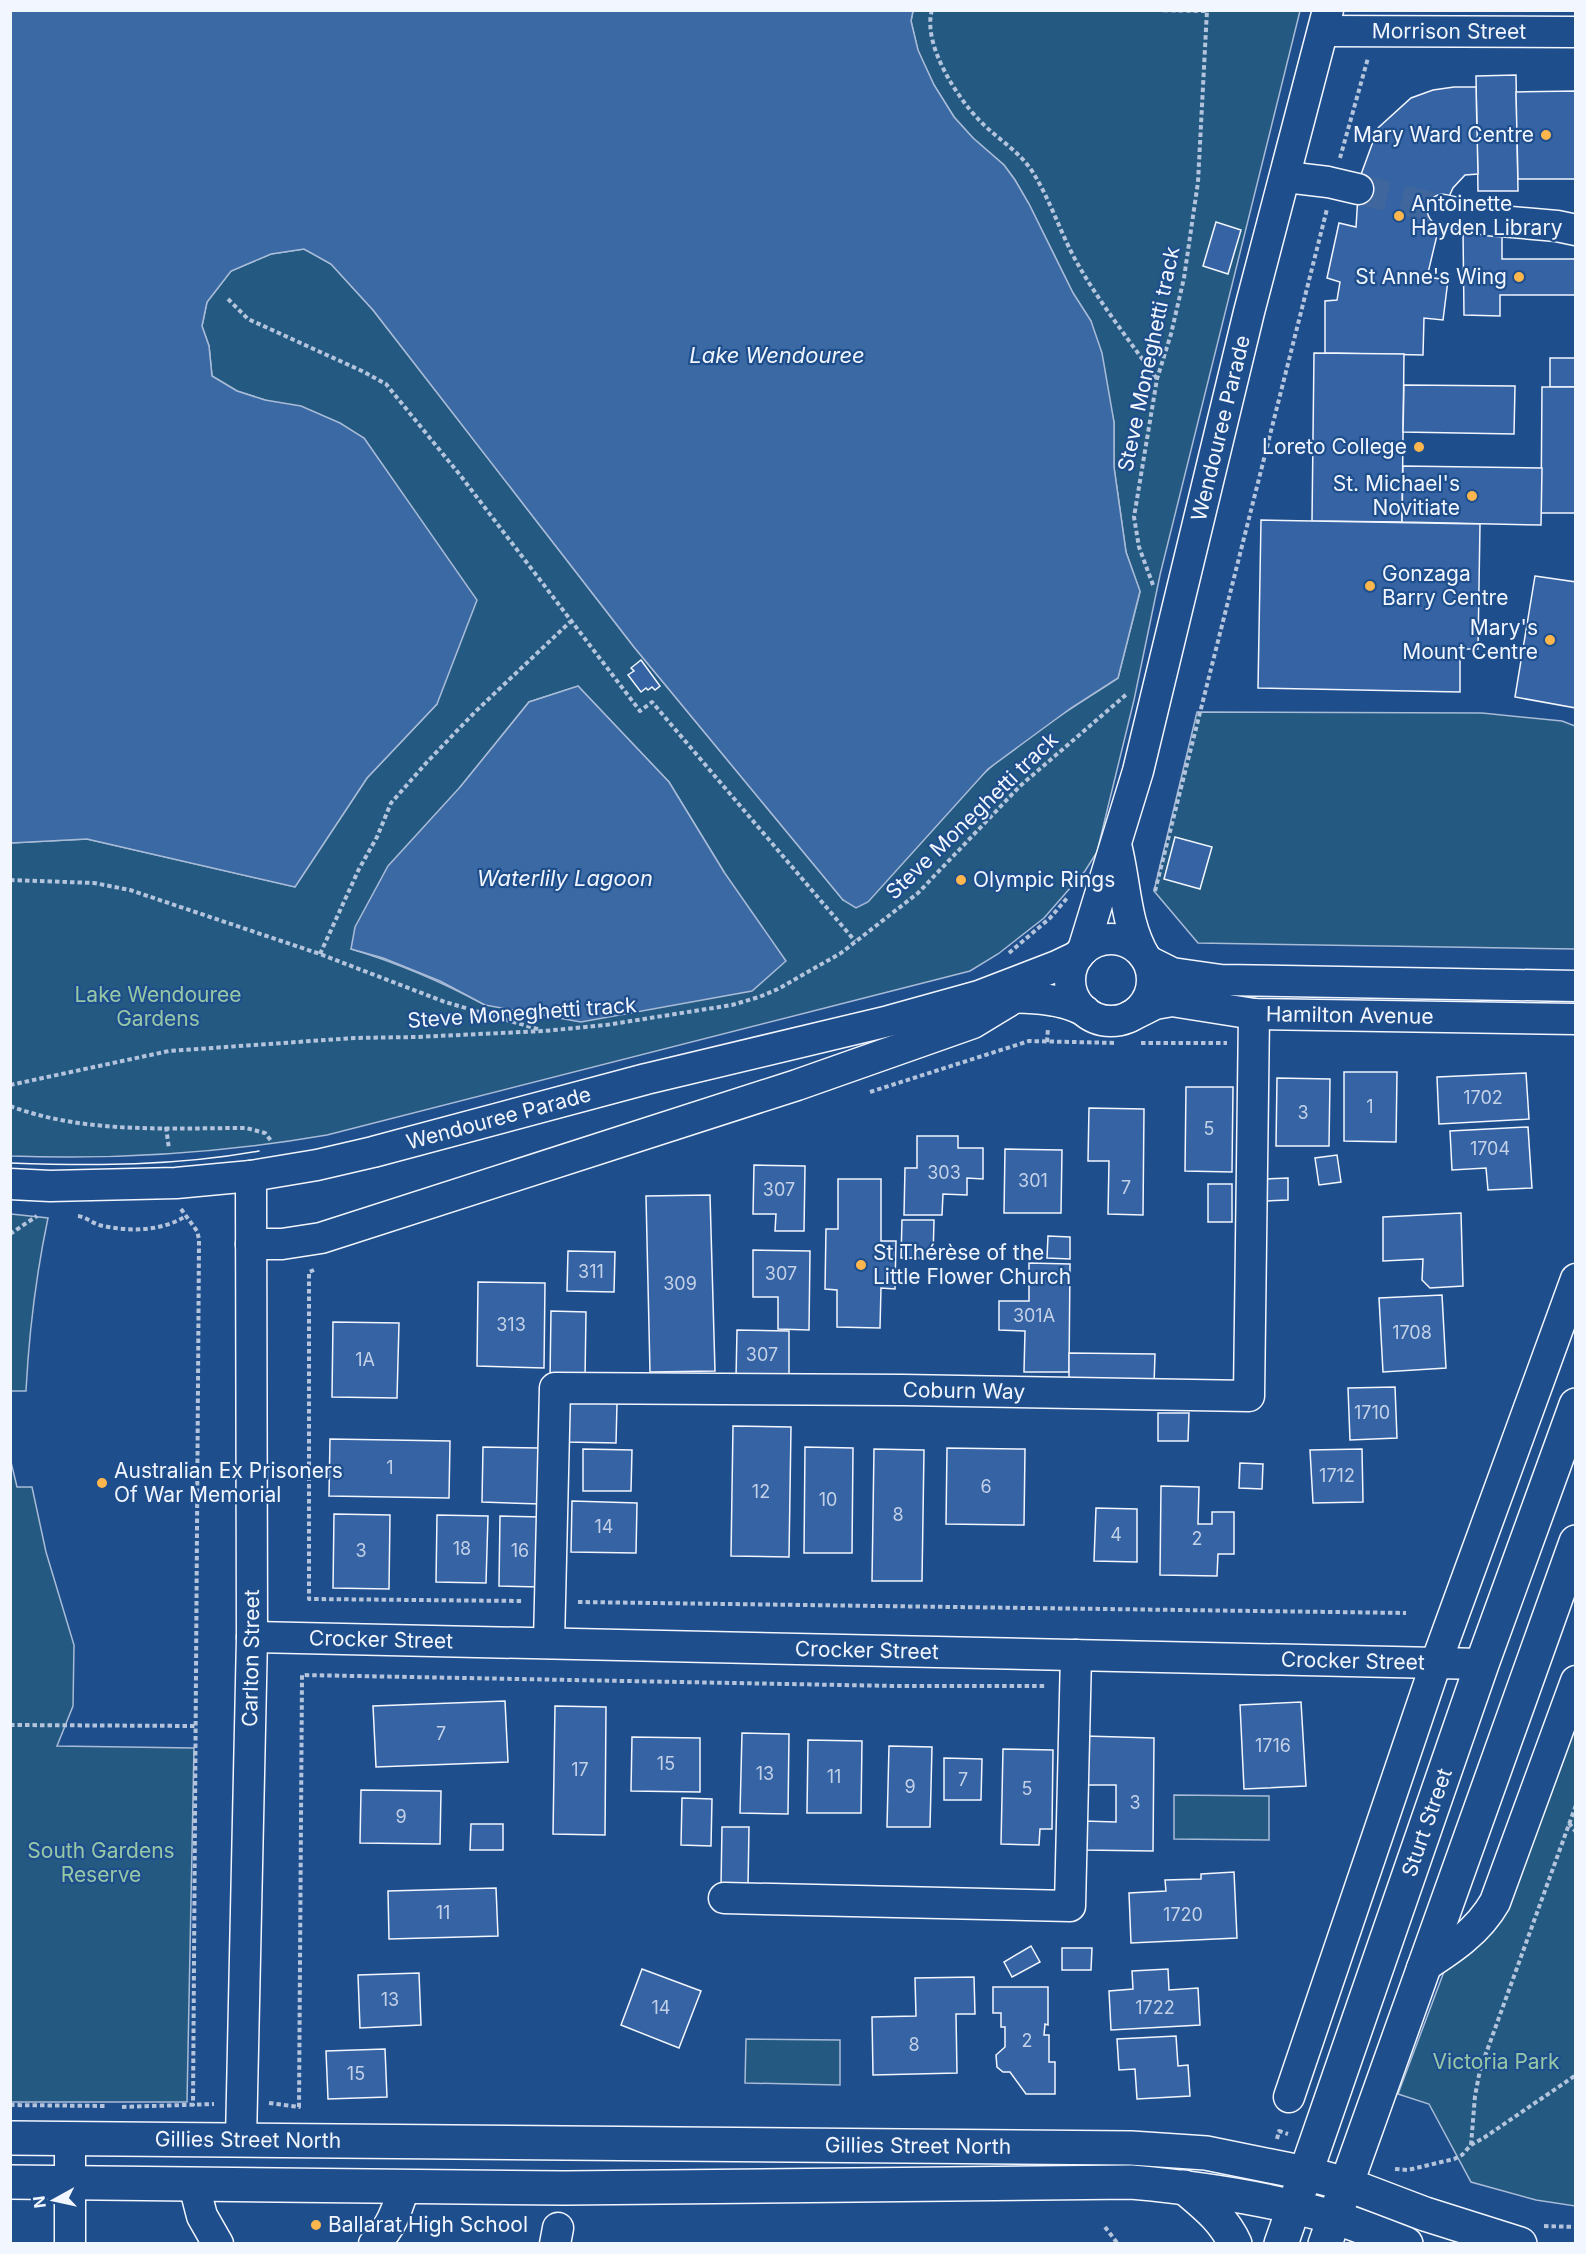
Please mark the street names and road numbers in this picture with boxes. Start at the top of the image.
street label: Morrison Street [1372,18,1526,44]
street label: Steve Moneghetti track [1112,244,1185,474]
street label: Wendouree Parade [1186,333,1255,523]
street label: Steve Moneghetti track [880,727,1063,904]
street label: Steve Moneghetti track [407,992,638,1033]
street label: Hamilton Avenue [1266,1001,1434,1029]
street label: Wendouree Parade [404,1081,594,1155]
street label: Coburn Way [902,1377,1026,1404]
street label: Carlton Street [237,1589,264,1727]
street label: Crocker Street [309,1625,453,1653]
street label: Crocker Street [795,1636,939,1664]
street label: Crocker Street [1281,1647,1425,1675]
street label: Sturt Street [1396,1765,1457,1880]
street label: Gillies Street North [155,2126,341,2153]
street label: Gillies Street North [825,2132,1011,2159]

